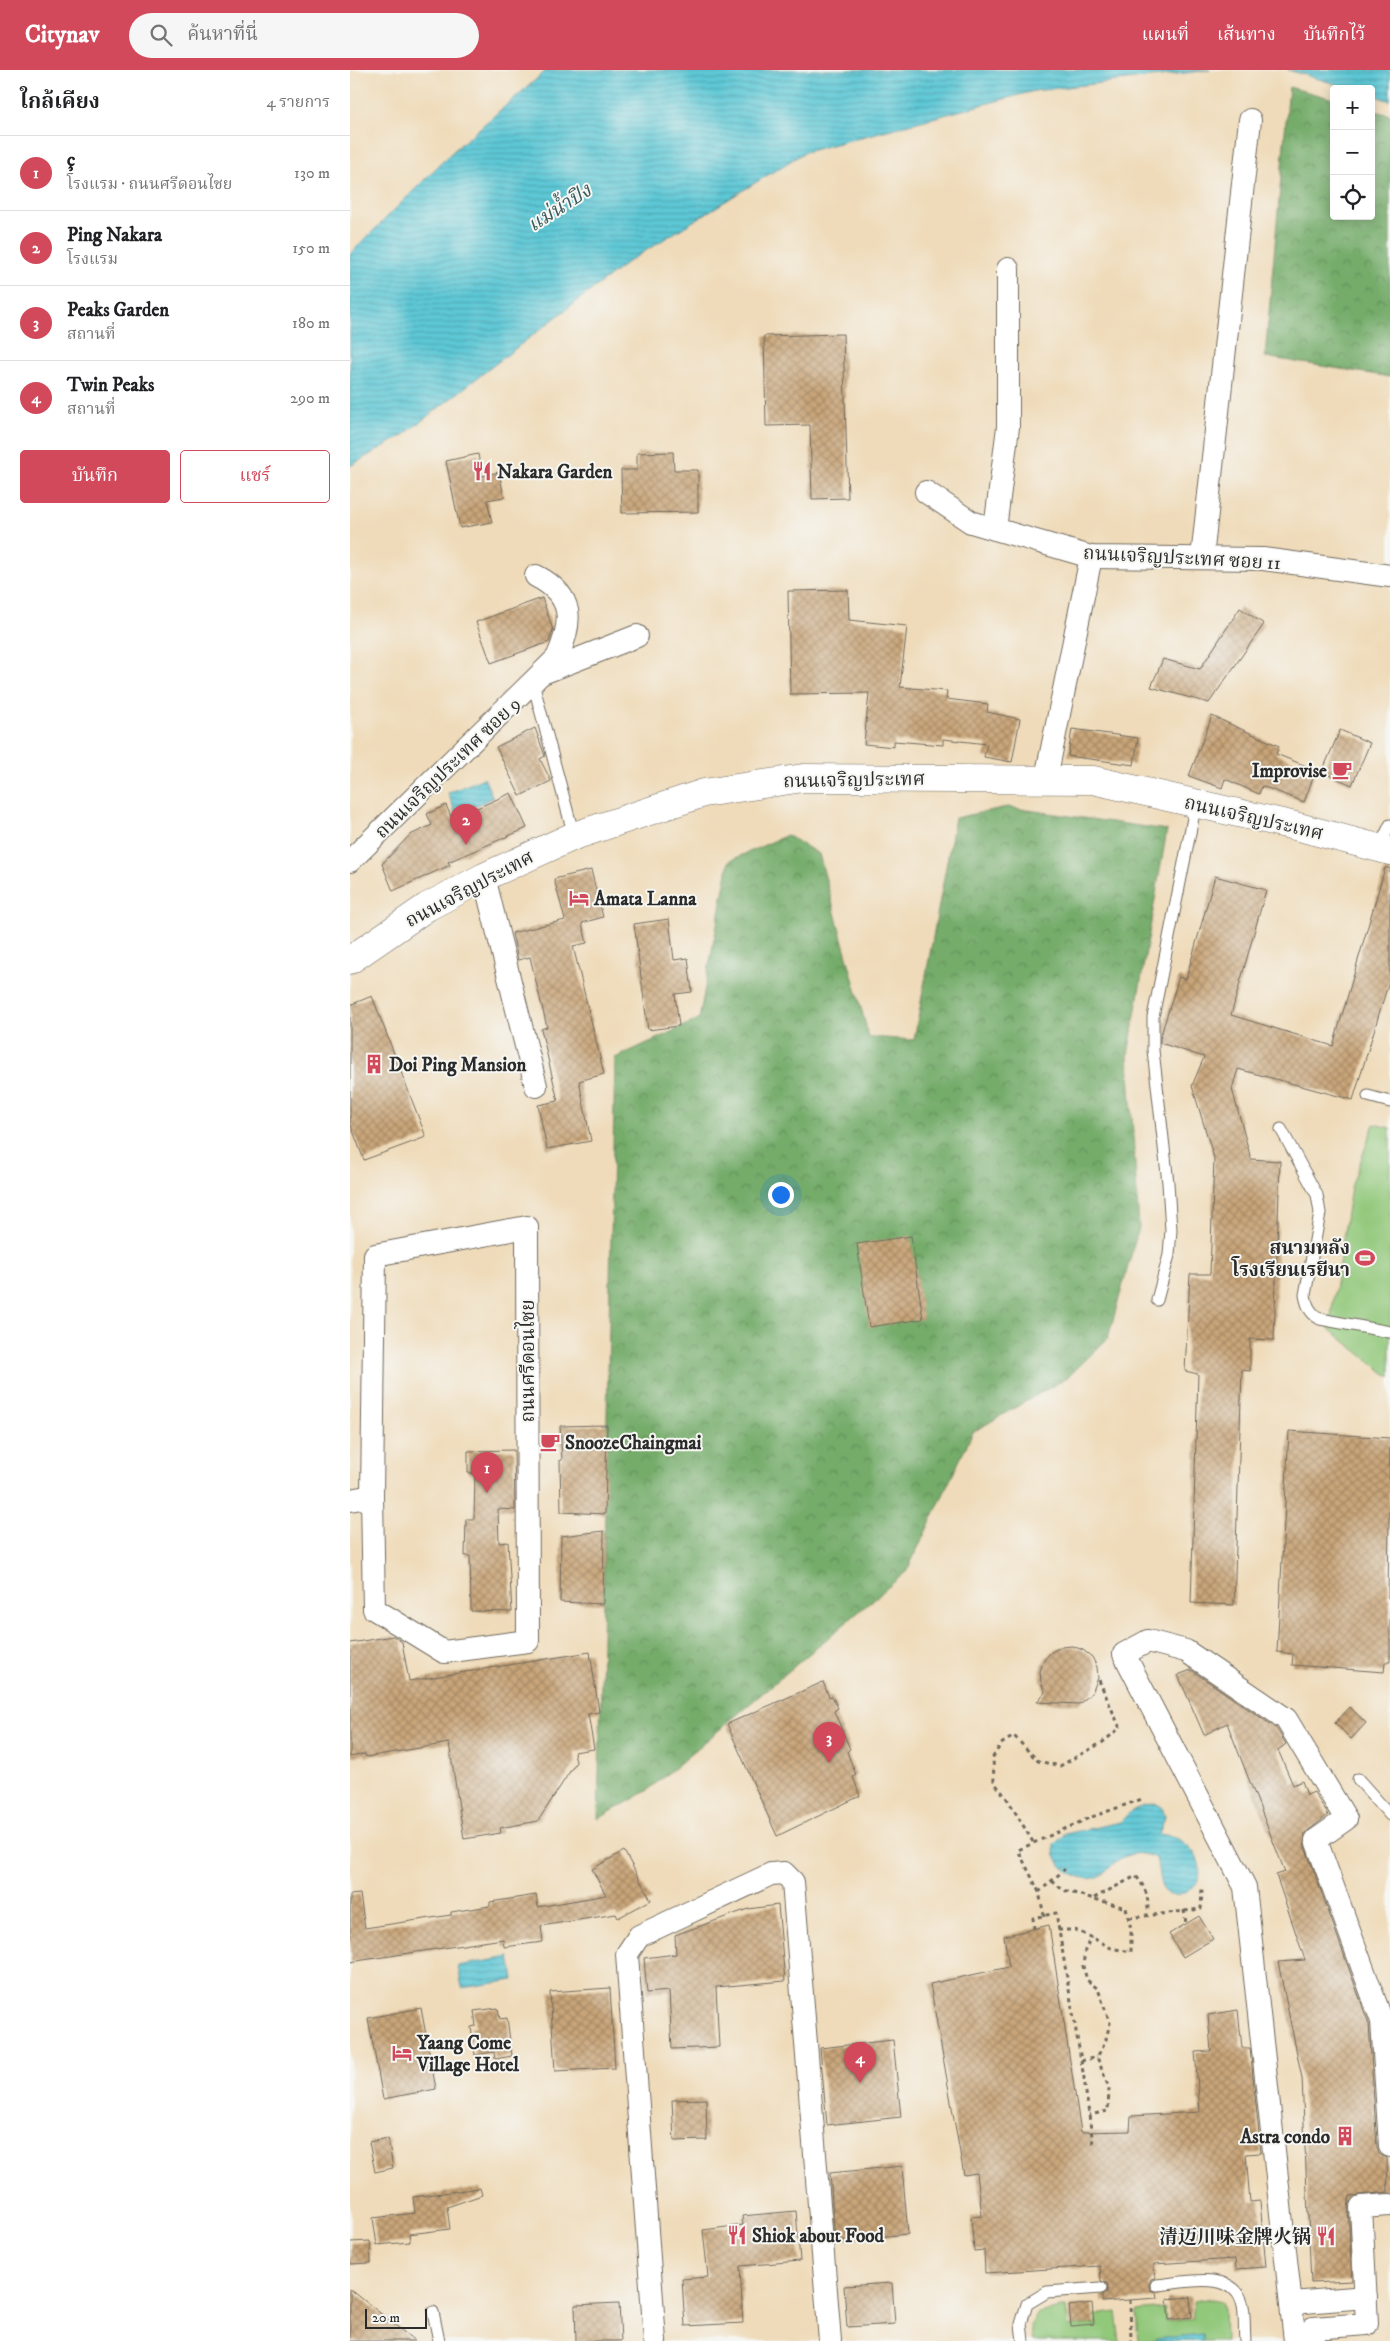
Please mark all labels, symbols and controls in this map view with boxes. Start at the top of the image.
search box [129,13,479,58]
text: Citynav [25,20,99,50]
icon: search [147,21,175,49]
text: ค้นหาที่นี่ [187,23,258,46]
text: แผนที่ [1142,24,1189,46]
text: เส้นทาง [1217,24,1276,46]
text: บันทึกไว้ [1304,24,1365,46]
map controls [1330,85,1375,220]
button: + [1330,85,1375,130]
text: ใกล้เคียง [20,89,100,115]
text: 4 รายการ [266,92,330,112]
button: − [1330,130,1375,175]
text: ç [67,149,75,172]
text: 1 [33,163,39,183]
text: 130 m [294,163,330,183]
text: โรงแรม · ถนนศรีดอนไชย [67,174,232,194]
water label: แม่น้ำปิง [521,175,597,238]
button: locate [1330,175,1375,220]
text: Ping Nakara [67,224,162,247]
text: 2 [32,238,40,258]
text: 150 m [292,238,330,258]
text: โรงแรม [67,249,118,269]
text: Peaks Garden [67,299,169,322]
text: 3 [33,313,39,333]
text: 180 m [292,313,330,333]
text: สถานที่ [67,324,115,344]
text: Twin Peaks [67,374,154,397]
text: 4 [31,388,41,408]
text: 290 m [290,388,330,408]
text: สถานที่ [67,399,115,419]
button: บันทึก [20,450,170,503]
button: แชร์ [180,450,330,503]
restaurant icon: Nakara Garden [471,460,493,482]
place label: Nakara Garden [497,461,614,484]
street label: ถนนเจริญประเทศ ซอย 11 [1082,542,1281,575]
street label: ถนนเจริญประเทศ ซอย 9 [370,693,526,844]
cafe icon: Improvise [1331,759,1353,781]
place label: Improvise [1252,760,1327,783]
street label: ถนนเจริญประเทศ [783,768,925,793]
street label: ถนนเจริญประเทศ [1182,791,1325,846]
pin: 2 [450,804,482,845]
street label: ถนนเจริญประเทศ [402,846,538,933]
hotel icon: Amata Lanna [568,887,590,909]
place label: Amata Lanna [593,888,697,911]
building icon: Doi Ping Mansion [363,1053,385,1075]
place label: Doi Ping Mansion [389,1054,527,1077]
your location [768,1182,794,1208]
place label: สนามหลัง โรงเรียนเรยีนา [1231,1237,1350,1282]
sports icon: สนามหลัง โรงเรียนเรยีนา [1354,1247,1376,1269]
street label: ถนนศรีดอนไชย [514,1299,540,1423]
cafe icon: SnoozeChaingmai [539,1431,561,1453]
place label: SnoozeChaingmai [565,1432,702,1455]
pin: 1 [471,1452,503,1493]
pin: 3 [813,1722,845,1763]
place label: Yaang Come Village Hotel [416,2032,519,2077]
hotel icon: Yaang Come Village Hotel [391,2042,413,2064]
pin: 4 [844,2042,876,2083]
building icon: Astra condo [1334,2125,1356,2147]
place label: Astra condo [1239,2126,1330,2149]
restaurant icon: Shiok about Food [726,2224,748,2246]
place label: Shiok about Food [752,2225,885,2248]
restaurant icon: 清迈川味金牌火锅 [1315,2225,1337,2247]
place label: 清迈川味金牌火锅 [1159,2226,1311,2249]
scale bar [365,2306,428,2329]
text: 20 m [372,2309,400,2327]

